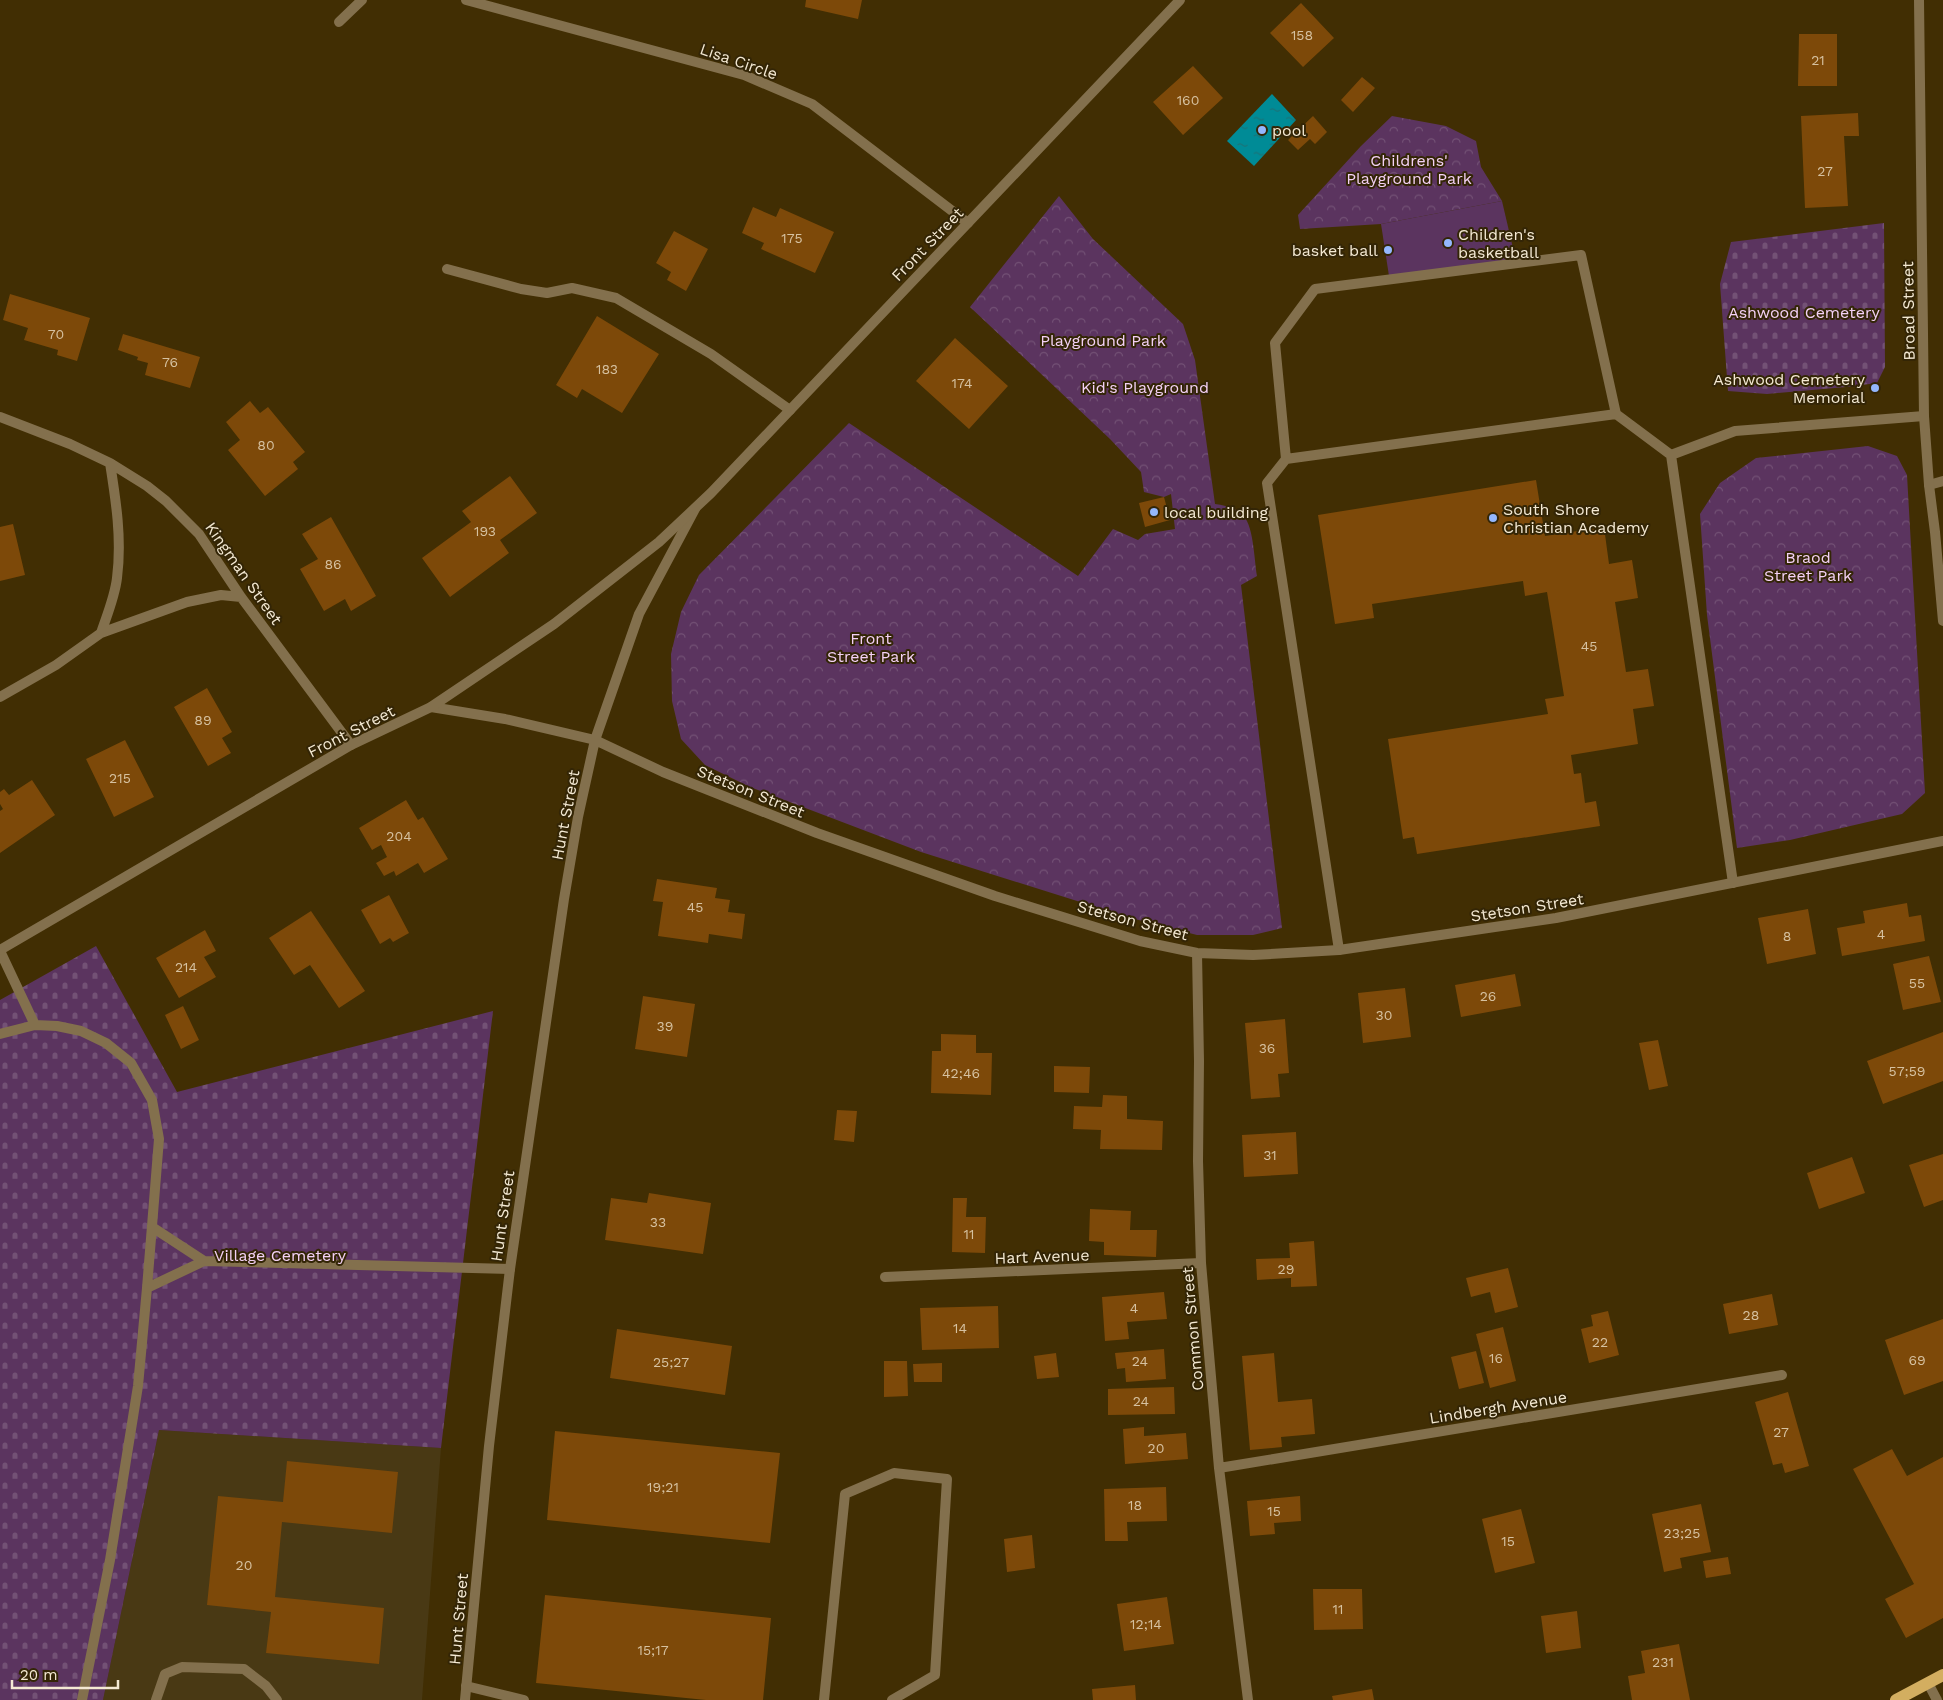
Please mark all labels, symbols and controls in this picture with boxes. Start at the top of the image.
house number: 158 [1291,27,1313,43]
street label: Lisa Circle [697,39,780,84]
house number: 21 [1811,52,1825,68]
house number: 160 [1177,92,1199,108]
place label: pool [1272,121,1306,140]
marker: pool [1256,124,1268,136]
park label: Childrens' Playground Park [1346,151,1472,188]
house number: 27 [1817,163,1833,179]
street label: Front Street [887,203,967,285]
place label: Children's basketball [1458,225,1539,262]
house number: 175 [781,230,803,246]
marker: Children's basketball [1442,237,1454,249]
place label: basket ball [1292,241,1378,260]
marker: basket ball [1382,244,1394,256]
street label: Broad Street [1898,261,1919,361]
park label: Ashwood Cemetery [1728,303,1881,322]
house number: 70 [48,326,64,342]
park label: Playground Park [1040,331,1166,350]
house number: 76 [162,354,178,370]
house number: 183 [596,361,618,377]
place label: Ashwood Cemetery Memorial [1713,370,1866,407]
house number: 174 [952,375,972,391]
park label: Kid's Playground [1081,378,1209,397]
marker: Ashwood Cemetery Memorial [1869,382,1881,394]
house number: 80 [257,437,275,453]
place label: South Shore Christian Academy [1503,500,1650,537]
place label: local building [1164,503,1269,522]
marker: local building [1148,506,1160,518]
marker: South Shore Christian Academy [1487,512,1499,524]
street label: Kingman Street [201,518,286,629]
house number: 193 [474,523,496,539]
park label: Braod Street Park [1764,548,1852,585]
house number: 86 [324,556,342,572]
park label: Front Street Park [827,629,915,666]
house number: 45 [1581,638,1597,654]
street label: Front Street [305,701,398,761]
house number: 89 [194,712,212,728]
street label: Stetson Street [694,761,808,822]
street label: Hunt Street [547,768,584,862]
house number: 215 [109,770,131,786]
house number: 204 [386,828,412,844]
street label: Stetson Street [1469,889,1585,926]
street label: Stetson Street [1075,897,1191,945]
house number: 45 [687,899,703,915]
house number: 4 [1877,926,1885,942]
house number: 8 [1783,928,1791,944]
house number: 214 [175,959,197,975]
house number: 55 [1909,975,1925,991]
house number: 26 [1480,988,1496,1004]
house number: 30 [1376,1007,1392,1023]
house number: 39 [657,1018,673,1034]
house number: 36 [1259,1040,1275,1056]
house number: 57;59 [1889,1063,1925,1079]
house number: 42;46 [942,1065,980,1081]
house number: 31 [1263,1147,1277,1163]
street label: Hunt Street [487,1169,518,1263]
house number: 33 [650,1214,666,1230]
house number: 11 [964,1226,974,1242]
street label: Hart Avenue [994,1245,1090,1268]
park label: Village Cemetery [214,1246,347,1265]
house number: 29 [1278,1261,1294,1277]
street label: Common Street [1178,1266,1207,1392]
house number: 4 [1130,1300,1138,1316]
house number: 28 [1743,1307,1759,1323]
house number: 14 [953,1320,967,1336]
house number: 22 [1592,1334,1608,1350]
house number: 16 [1489,1350,1503,1366]
house number: 69 [1908,1352,1926,1368]
house number: 24 [1132,1353,1148,1369]
house number: 25;27 [653,1354,689,1370]
street label: Lindbergh Avenue [1428,1387,1568,1428]
house number: 24 [1133,1393,1149,1409]
house number: 27 [1773,1424,1789,1440]
house number: 20 [1148,1440,1164,1456]
house number: 19;21 [647,1479,679,1495]
house number: 18 [1128,1497,1142,1513]
house number: 15 [1267,1503,1281,1519]
house number: 23;25 [1664,1525,1700,1541]
house number: 15 [1501,1533,1515,1549]
house number: 20 [236,1557,252,1573]
street label: Hunt Street [445,1572,472,1666]
house number: 11 [1333,1601,1343,1617]
house number: 12;14 [1130,1616,1162,1632]
house number: 15;17 [637,1642,669,1658]
house number: 231 [1652,1654,1674,1670]
scale bar [12,1658,119,1690]
text: 20 m [20,1666,58,1684]

